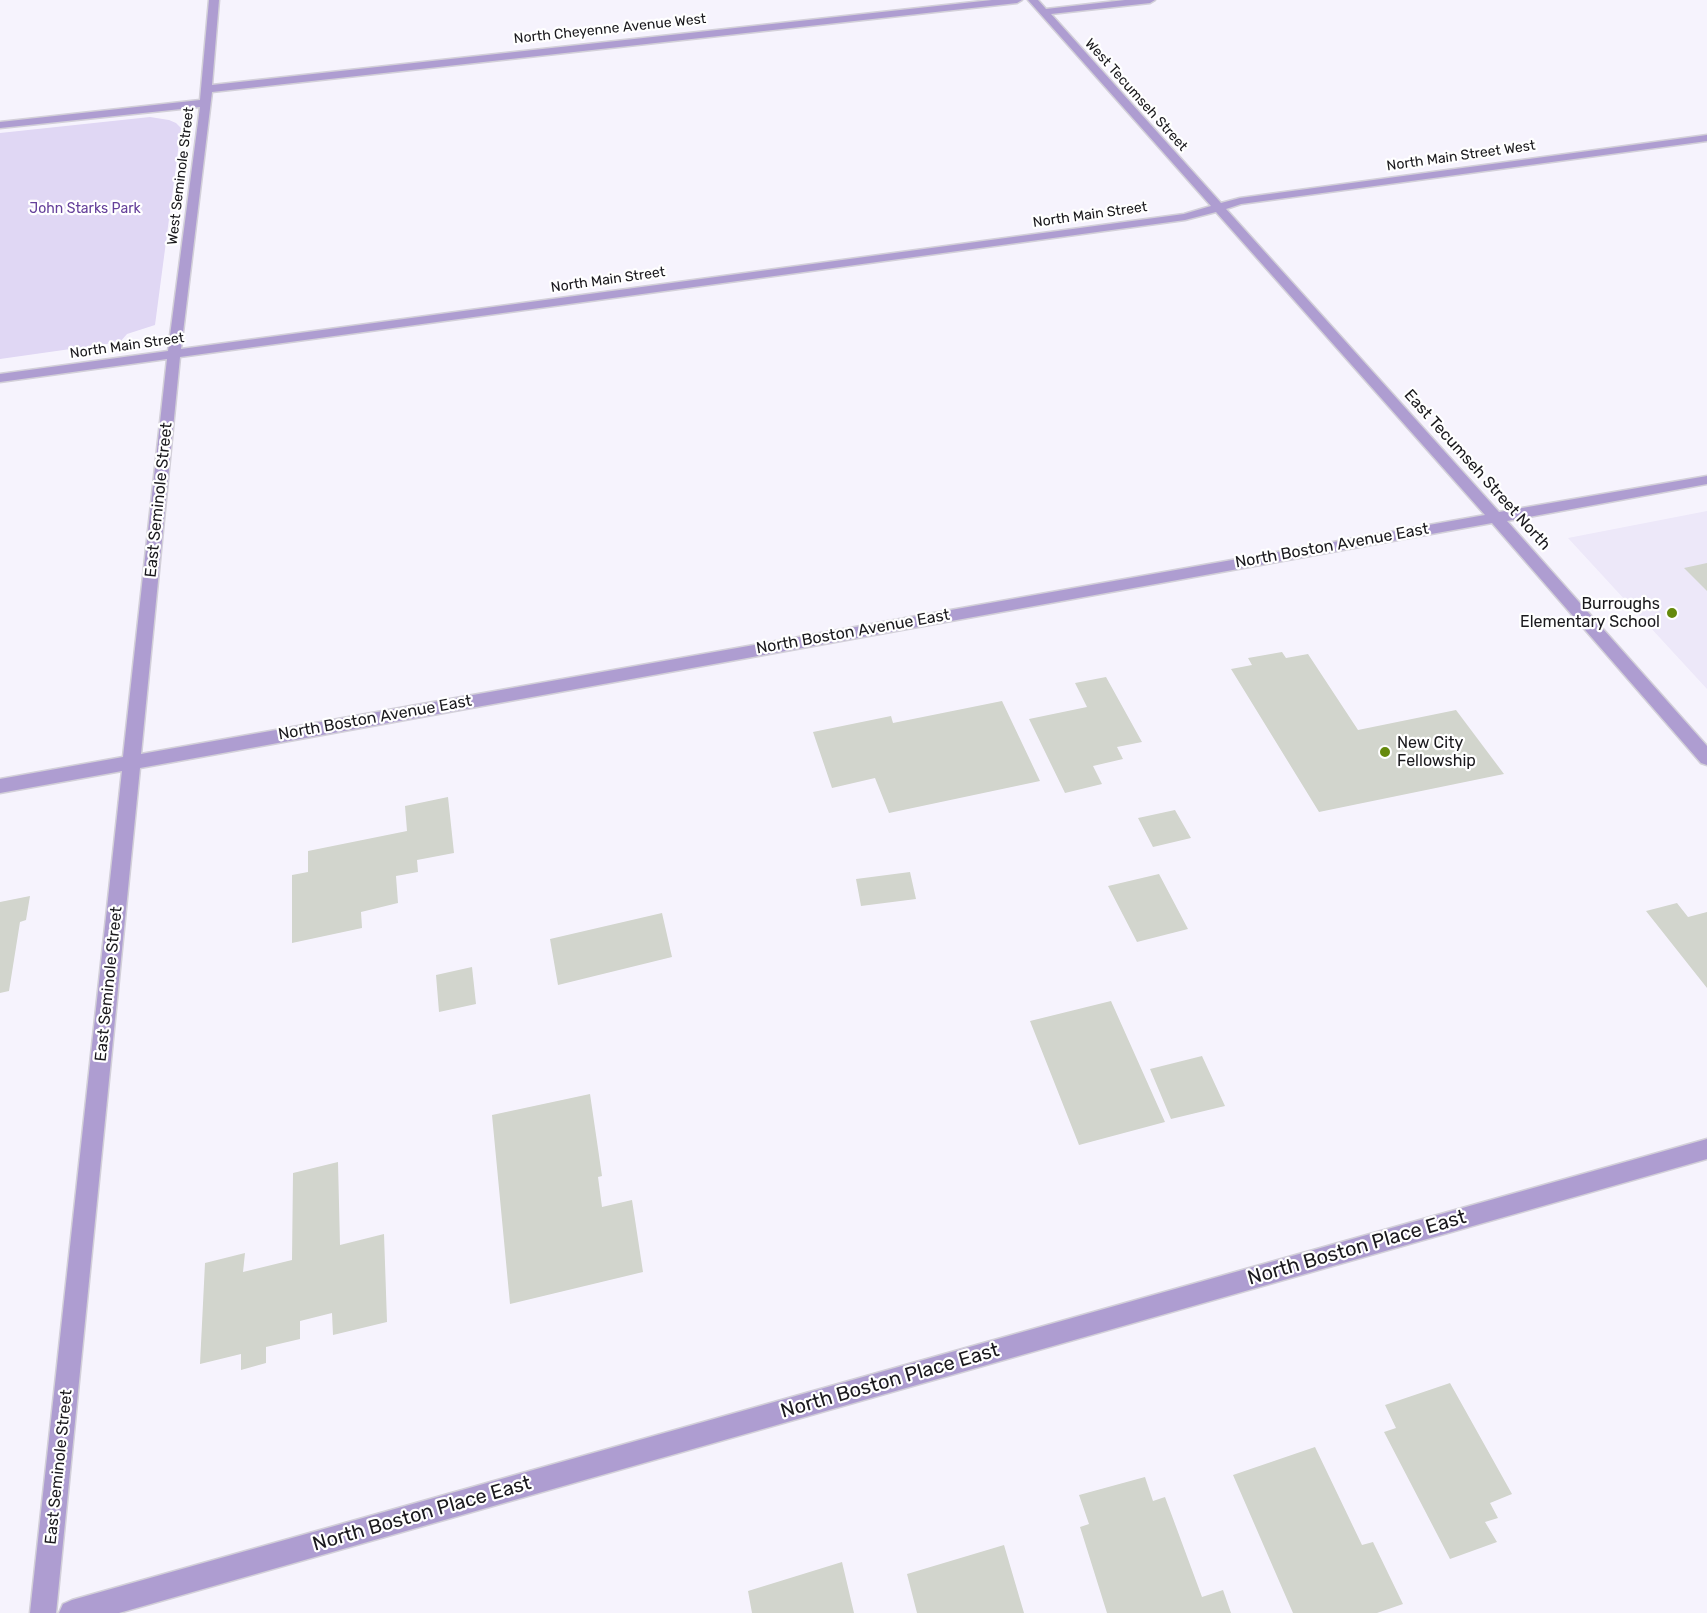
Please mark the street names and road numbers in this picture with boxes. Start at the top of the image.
street label: North Cheyenne Avenue West [513,11,707,47]
street label: West Tecumseh Street [1081,35,1191,155]
street label: West Seminole Street [164,106,198,246]
street label: North Main Street West [1386,137,1536,175]
street label: North Main Street [1032,199,1148,231]
street label: North Main Street [550,264,666,296]
street label: North Main Street [69,330,185,362]
street label: East Tecumseh Street North [1400,386,1554,554]
street label: East Seminole Street [141,422,177,578]
street label: North Boston Avenue East [1234,520,1430,572]
street label: North Boston Avenue East [755,606,951,658]
street label: North Boston Avenue East [277,692,473,744]
street label: East Seminole Street [91,906,127,1062]
street label: North Boston Place East [1245,1205,1469,1291]
street label: North Boston Place East [778,1338,1002,1424]
street label: East Seminole Street [41,1389,77,1545]
street label: North Boston Place East [310,1471,534,1557]

